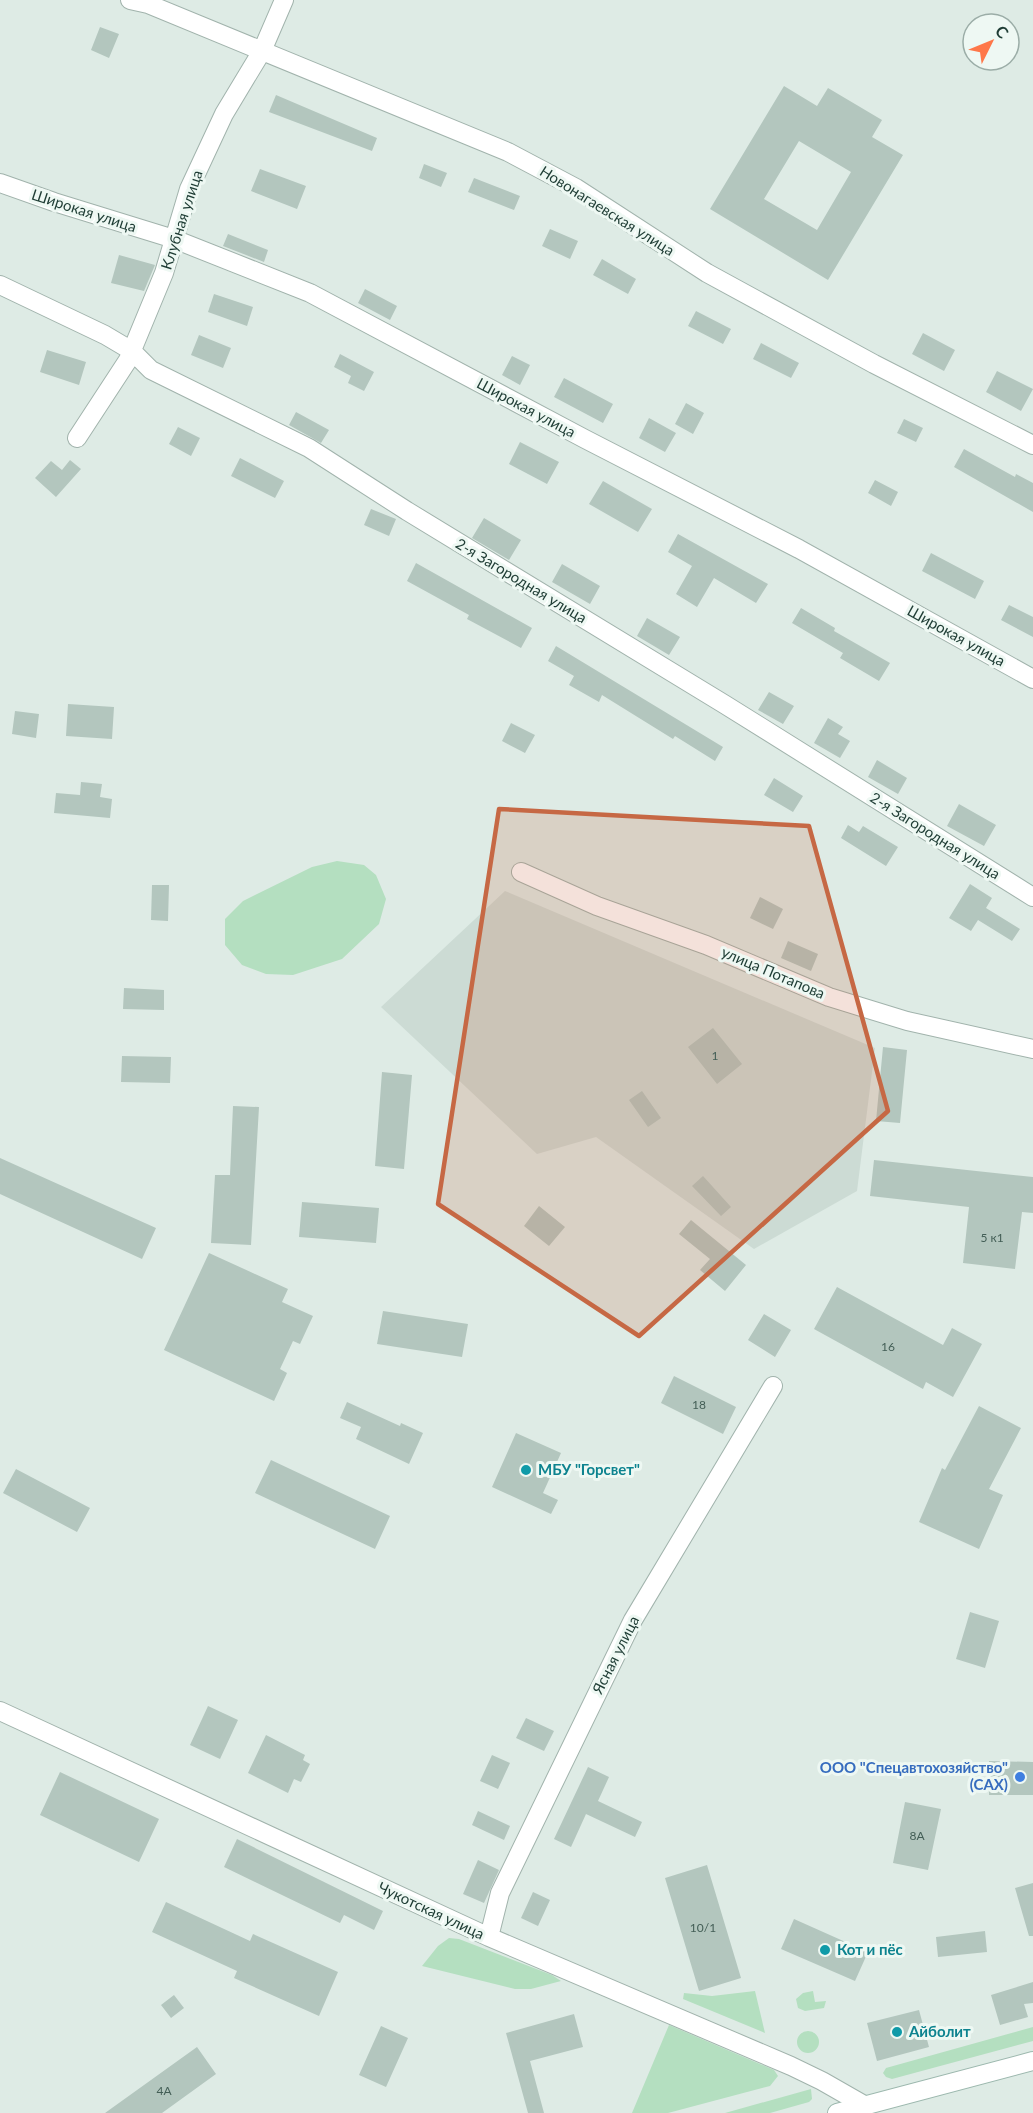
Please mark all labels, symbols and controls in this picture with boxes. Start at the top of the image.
north arrow [961,12,1021,72]
text: С [992,21,1013,42]
street label: Новонагаевская улица [537,161,678,259]
street label: Клубная улица [157,168,206,272]
street label: Широкая улица [30,185,139,235]
street label: Широкая улица [474,374,579,441]
street label: 2-я Загородная улица [453,534,590,626]
street label: Широкая улица [904,601,1009,669]
street label: 2-я Загородная улица [867,788,1004,882]
street label: улица Потапова [719,942,828,1002]
house number: 1 [712,1048,719,1063]
house number: 5 к1 [980,1230,1004,1245]
house number: 16 [881,1339,895,1354]
house number: 18 [692,1397,706,1412]
place label: МБУ "Горсвет" [538,1460,640,1478]
marker: МБУ "Горсвет" [519,1463,533,1477]
street label: Ясная улица [587,1613,642,1697]
place label: ООО "Спецавтохозяйство" (САХ) [820,1758,1008,1793]
marker: ООО "Спецавтохозяйство" (САХ) [1013,1770,1027,1784]
house number: 8А [909,1828,925,1843]
street label: Чукотская улица [375,1878,487,1943]
house number: 10/1 [690,1920,716,1935]
place label: Кот и пёс [837,1940,903,1958]
marker: Кот и пёс [818,1943,832,1957]
place label: Айболит [908,2022,971,2040]
marker: Айболит [890,2025,904,2039]
house number: 4А [156,2083,172,2098]

